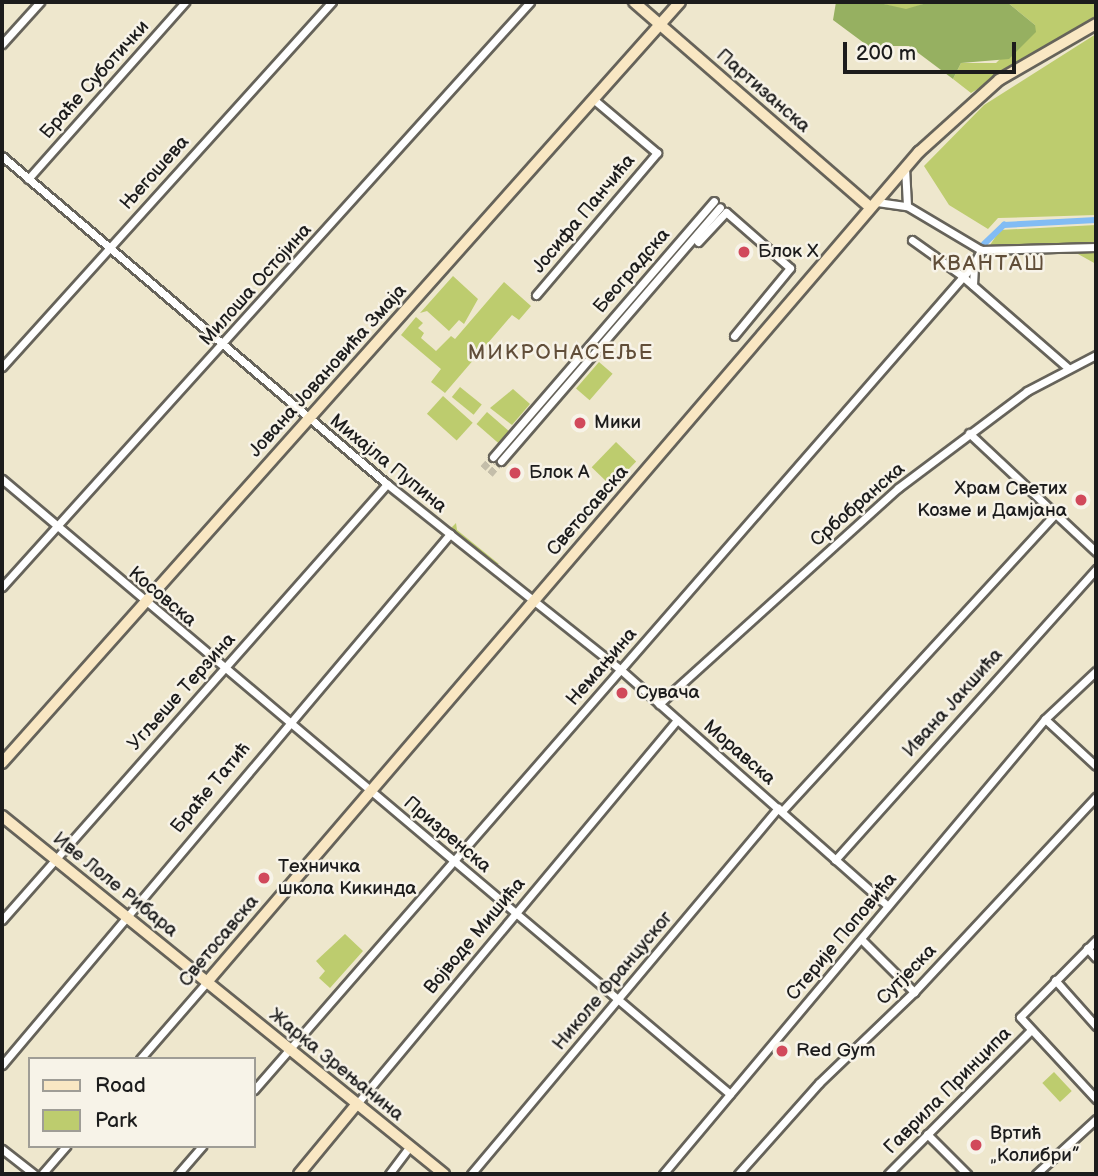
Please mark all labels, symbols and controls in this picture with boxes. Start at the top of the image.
street label: Браће Суботички [36,16,154,144]
scale bar [846,28,1019,72]
text: 200 m [856,41,916,66]
street label: Партизанска [711,44,815,138]
street label: Његошева [116,131,194,215]
street label: Јосифа Панчића [528,150,640,278]
street label: Милоша Остојина [195,219,317,351]
street label: Београдска [589,224,675,318]
place label: Блок Х [758,241,819,263]
marker: Блок Х [736,244,752,260]
district label: КВАНТАШ [933,251,1045,277]
street label: Јована Јовановића Змаја [244,280,412,462]
district label: МИКРОНАСЕЉЕ [469,340,653,366]
street label: Михајла Пупина [325,410,451,518]
place label: Мики [594,412,641,434]
marker: Мики [572,415,588,431]
street label: Србобранска [806,458,910,552]
street label: Светосавска [542,461,634,561]
place label: Блок А [529,462,590,484]
marker: Блок А [507,465,523,481]
place label: Храм Светих Козме и Дамјана [917,478,1067,522]
marker: Храм Светих Козме и Дамјана [1073,492,1089,508]
street label: Косовска [123,562,201,632]
street label: Немањина [562,623,642,711]
street label: Угљеше Терзина [123,629,241,755]
street label: Ивана Јакшића [898,644,1008,762]
place label: Сувача [636,682,700,704]
marker: Сувача [614,685,630,701]
street label: Моравска [698,716,780,790]
street label: Браће Татић [166,738,256,838]
street label: Призренска [399,792,495,878]
street label: Иве Лоле Рибара [48,828,182,942]
place label: Техничка школа Кикинда [278,856,416,900]
street label: Стерије Поповића [782,868,902,1006]
marker: Техничка школа Кикинда [256,870,272,886]
street label: Војводе Мишића [420,873,530,999]
street label: Светосавска [174,891,264,991]
street label: Николе Француског [548,907,678,1055]
street label: Сутјеска [872,940,942,1010]
street label: Жарка Зрењанина [264,1004,408,1126]
street label: Гаврила Принципа [880,1023,1016,1159]
place label: Red Gym [796,1040,875,1062]
marker: Red Gym [774,1043,790,1059]
legend [28,1057,256,1148]
text: Road [95,1073,146,1098]
text: Park [95,1108,137,1133]
place label: Вртић „Колибри” [990,1123,1080,1167]
marker: Вртић „Колибри” [968,1137,984,1153]

